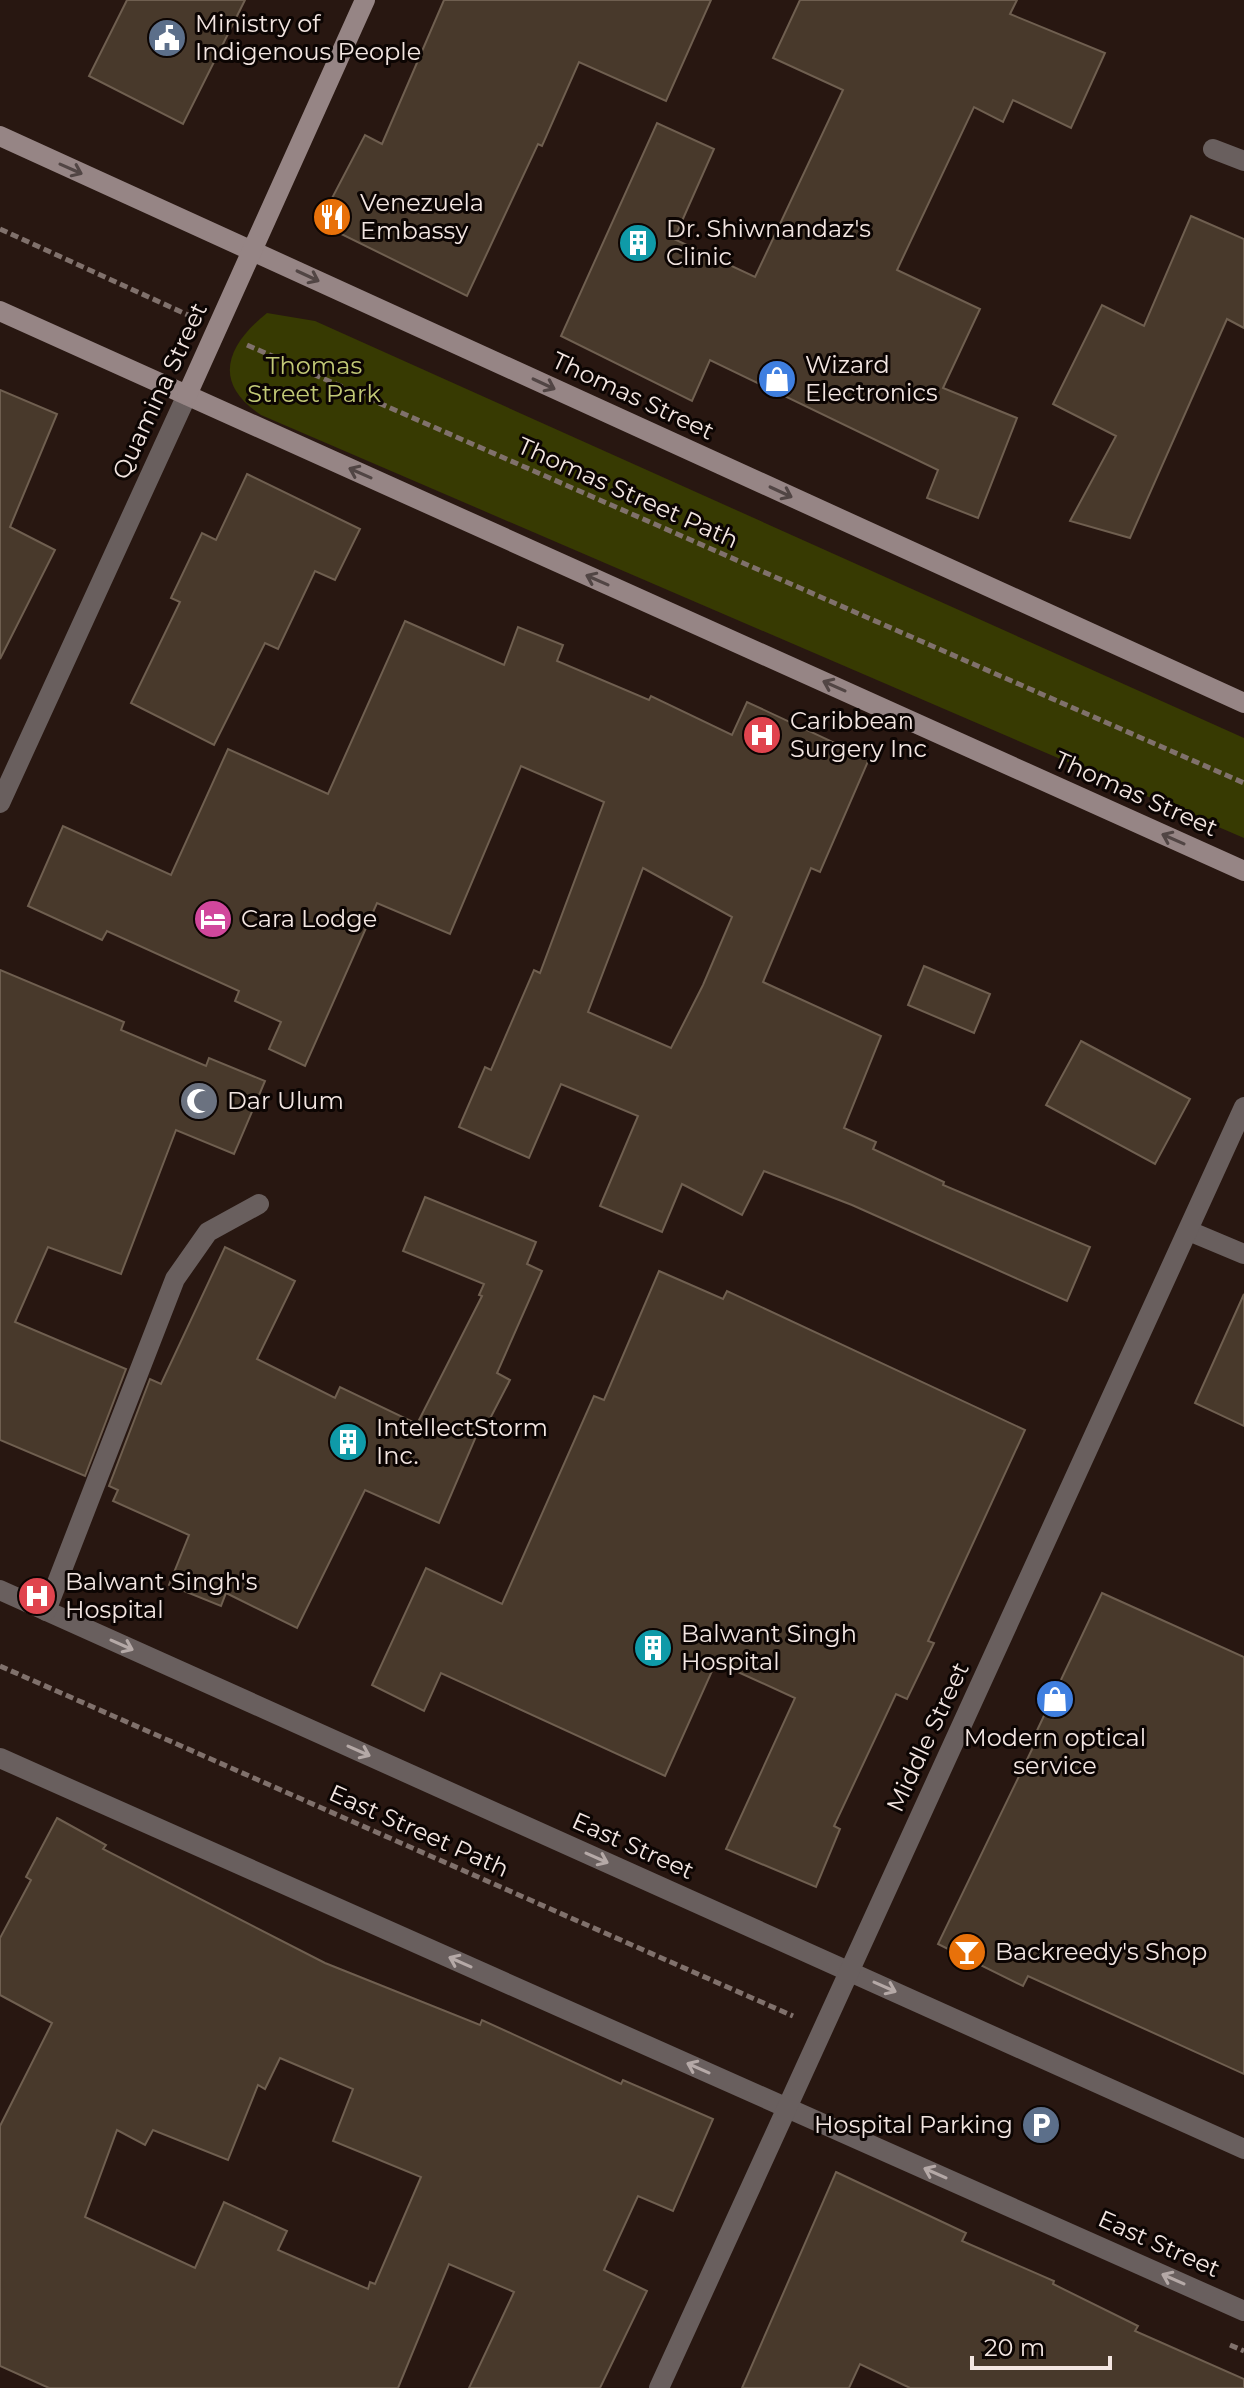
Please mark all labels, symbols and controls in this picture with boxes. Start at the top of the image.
place label: Ministry of Indigenous People [195,9,421,66]
public building icon: Ministry of Indigenous People [146,17,188,59]
one-way arrow [58,162,83,177]
place label: Venezuela Embassy [360,188,484,245]
restaurant icon: Venezuela Embassy [311,196,353,238]
place label: Dr. Shiwnandaz's Clinic [666,214,871,271]
building icon: Dr. Shiwnandaz's Clinic [617,222,659,264]
one-way arrow [295,270,319,285]
street label: Quamina Street [106,298,213,484]
street label: Thomas Street [548,345,719,446]
place label: Wizard Electronics [805,350,938,407]
park label: Thomas Street Park [247,351,381,408]
shop icon: Wizard Electronics [756,358,798,400]
one-way arrow [532,377,556,392]
street label: Thomas Street Path [513,431,743,554]
one-way arrow [348,465,372,480]
one-way arrow [769,485,793,500]
one-way arrow [585,571,609,586]
one-way arrow [822,678,847,693]
place label: Caribbean Surgery Inc [790,706,927,763]
hospital icon: Caribbean Surgery Inc [741,714,783,756]
street label: Thomas Street [1050,745,1222,843]
one-way arrow [1161,831,1186,846]
hotel icon: Cara Lodge [192,898,234,940]
place label: Cara Lodge [241,904,377,933]
mosque icon: Dar Ulum [178,1080,220,1122]
place label: Dar Ulum [227,1086,344,1115]
place label: IntellectStorm Inc. [376,1413,548,1470]
building icon: IntellectStorm Inc. [327,1421,369,1463]
place label: Balwant Singh's Hospital [65,1567,257,1624]
hospital icon: Balwant Singh's Hospital [16,1575,58,1617]
place label: Balwant Singh Hospital [681,1619,857,1676]
building icon: Balwant Singh Hospital [632,1627,674,1669]
one-way arrow [110,1638,134,1653]
street label: Middle Street [880,1657,975,1816]
shop icon: Modern optical service [1034,1678,1076,1720]
place label: Modern optical service [964,1723,1146,1780]
one-way arrow [347,1745,371,1760]
street label: East Street Path [325,1778,514,1883]
street label: East Street [568,1806,699,1885]
one-way arrow [584,1851,608,1866]
bar icon: Backreedy's Shop [946,1931,988,1973]
place label: Backreedy's Shop [995,1937,1207,1966]
one-way arrow [448,1954,472,1969]
one-way arrow [872,1981,897,1996]
one-way arrow [686,2059,710,2074]
parking icon: Hospital Parking [1020,2104,1062,2146]
place label: Hospital Parking [814,2110,1013,2139]
one-way arrow [923,2165,948,2180]
street label: East Street [1094,2204,1225,2283]
one-way arrow [1161,2271,1185,2286]
scale bar [972,2320,1110,2370]
text: 20 m [984,2333,1045,2362]

